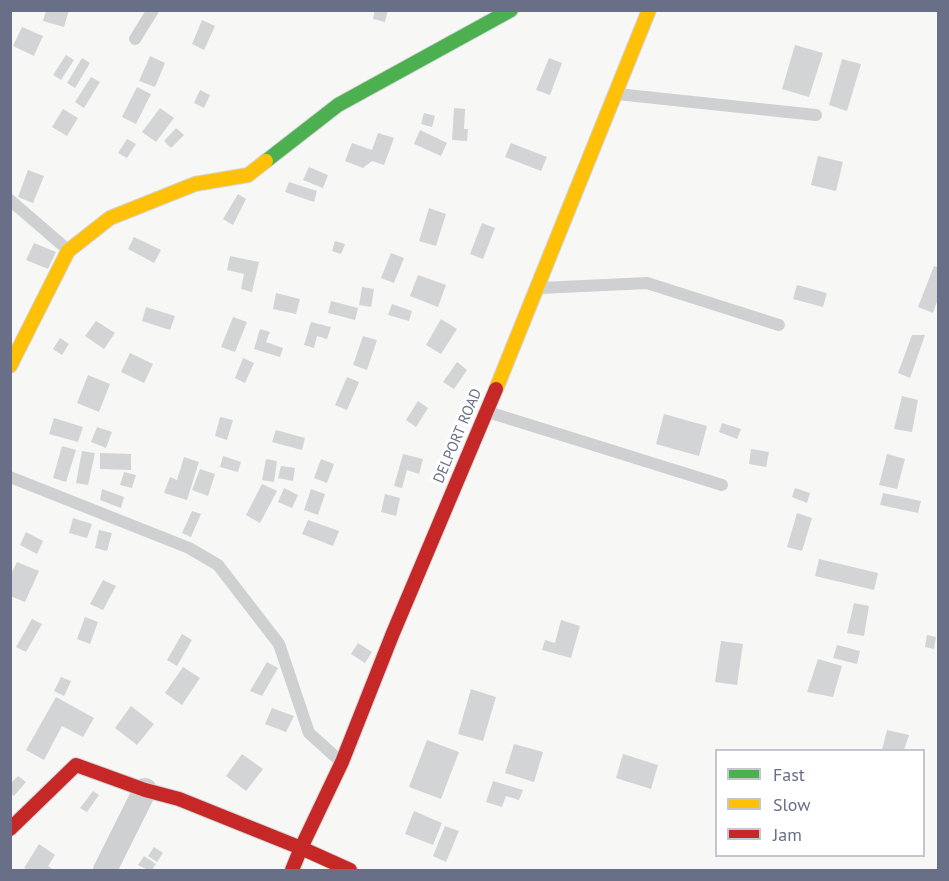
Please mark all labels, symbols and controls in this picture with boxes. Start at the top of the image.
street label: DELPORT ROAD [430,386,486,486]
legend [715,749,925,857]
text: Fast [773,763,805,786]
text: Slow [773,793,811,816]
text: Jam [773,823,802,846]

